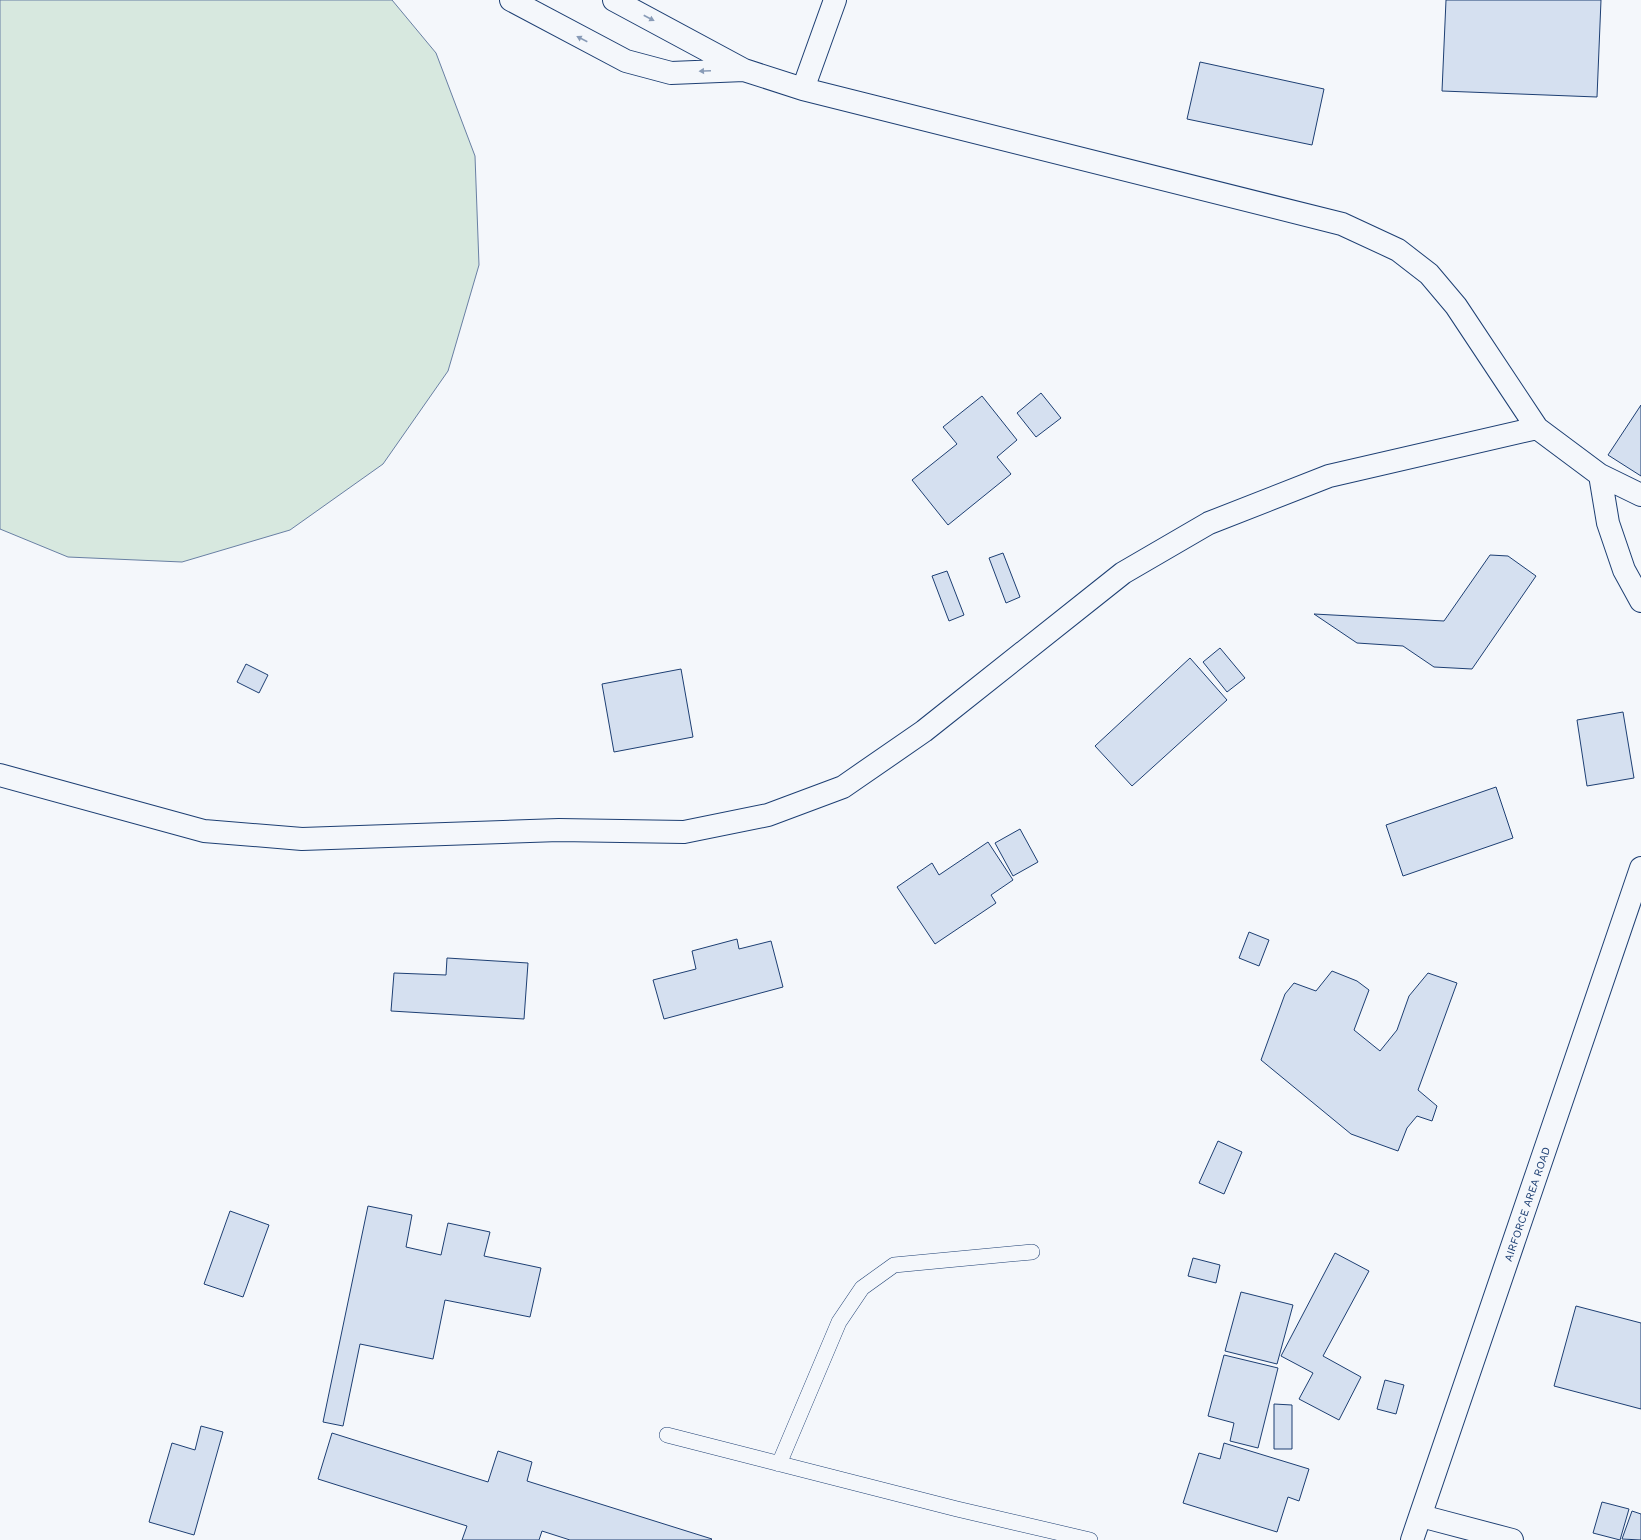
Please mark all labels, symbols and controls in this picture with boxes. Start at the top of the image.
one-way arrow [643,15,655,22]
one-way arrow [577,35,588,42]
one-way arrow [699,68,711,75]
street label: AIRFORCE AREA ROAD [1502,1145,1553,1263]

